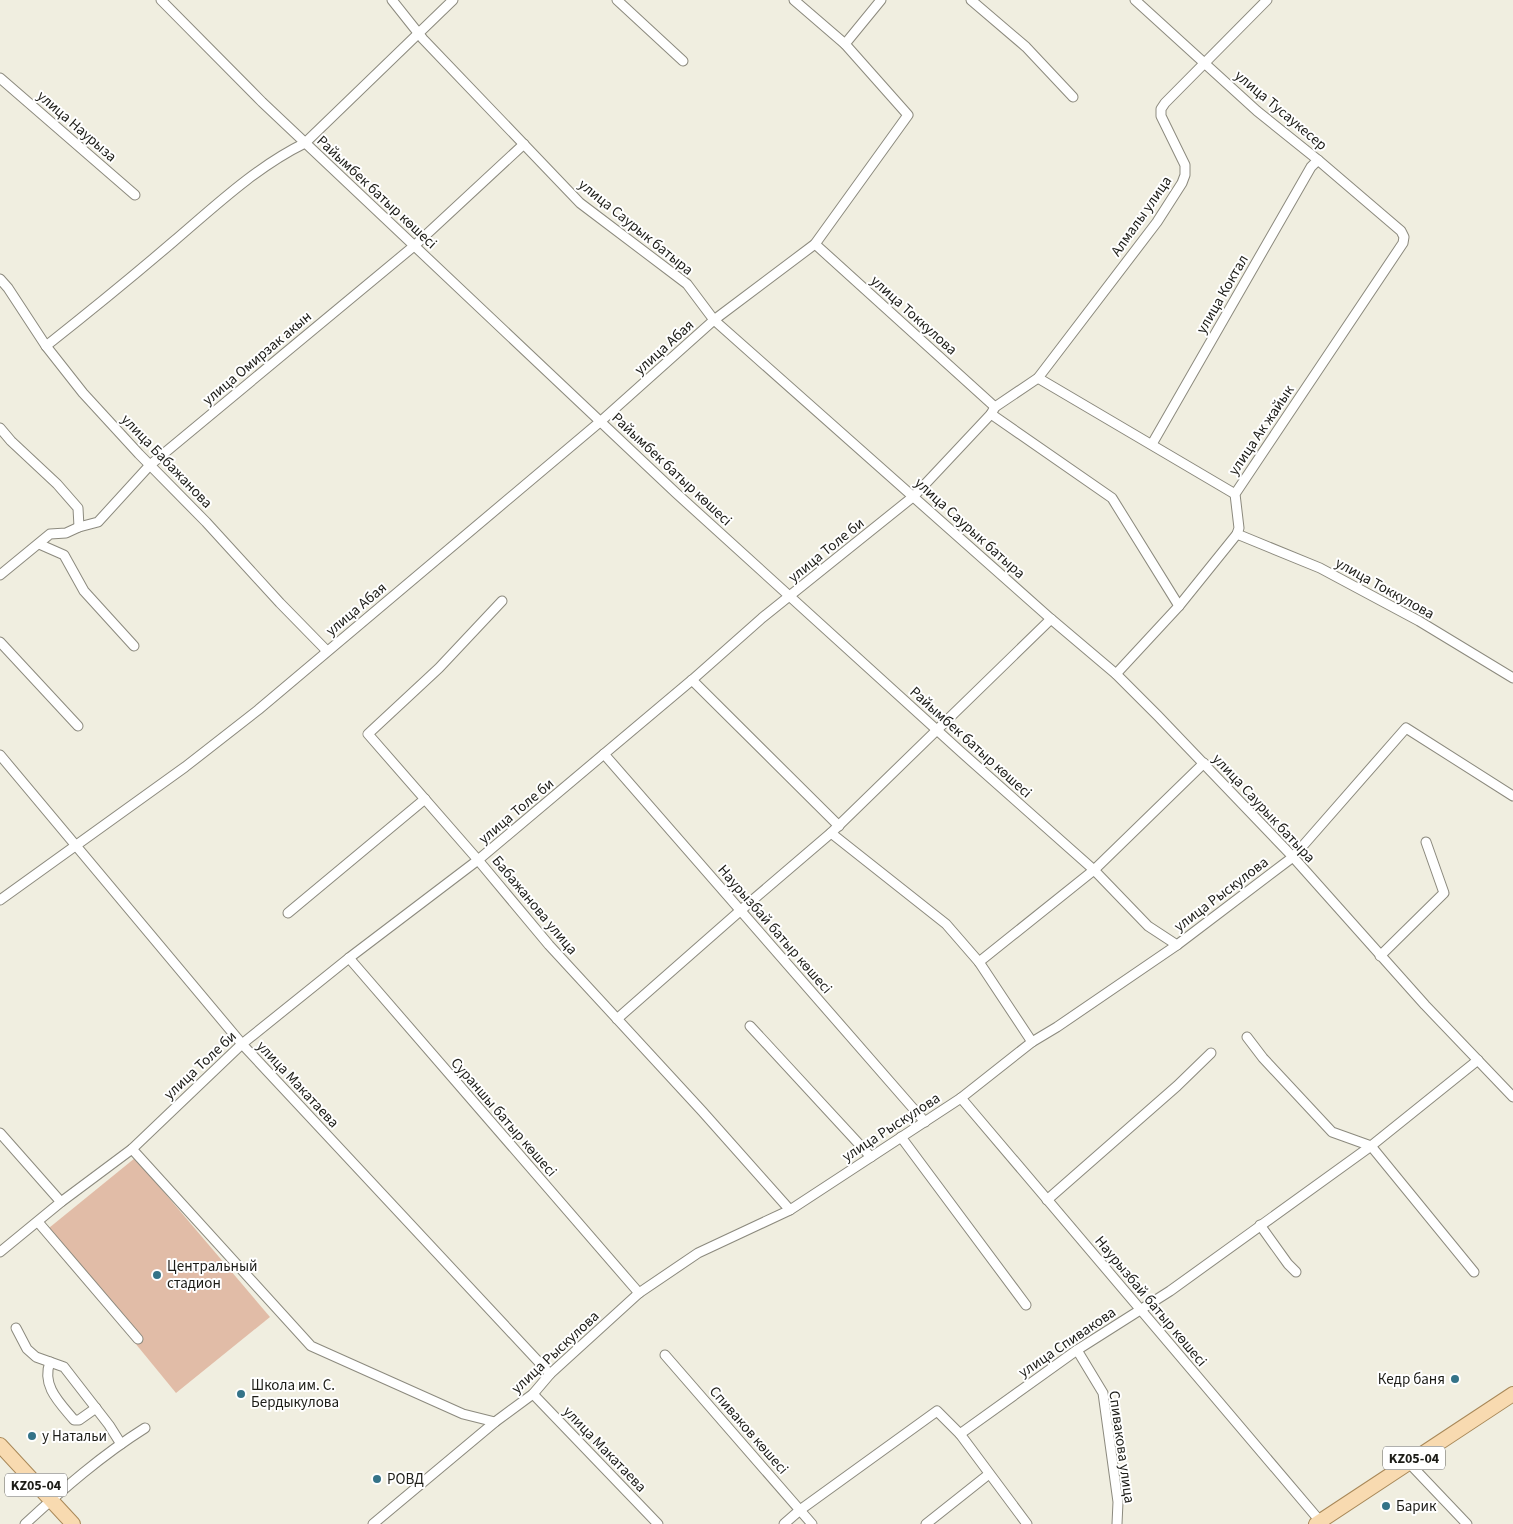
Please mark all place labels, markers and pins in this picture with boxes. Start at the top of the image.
place label: Центральный стадион [167,1256,258,1294]
marker: Центральный стадион [151,1269,163,1281]
place label: Кедр баня [1378,1369,1445,1390]
marker: Кедр баня [1449,1373,1461,1385]
place label: Школа им. С. Бердыкулова [251,1375,339,1413]
marker: Школа им. С. Бердыкулова [235,1388,247,1400]
place label: у Натальи [42,1426,107,1447]
marker: у Натальи [26,1430,38,1442]
place label: РОВД [387,1469,424,1490]
marker: РОВД [371,1473,383,1485]
place label: Барик [1396,1496,1437,1517]
marker: Барик [1380,1500,1392,1512]

